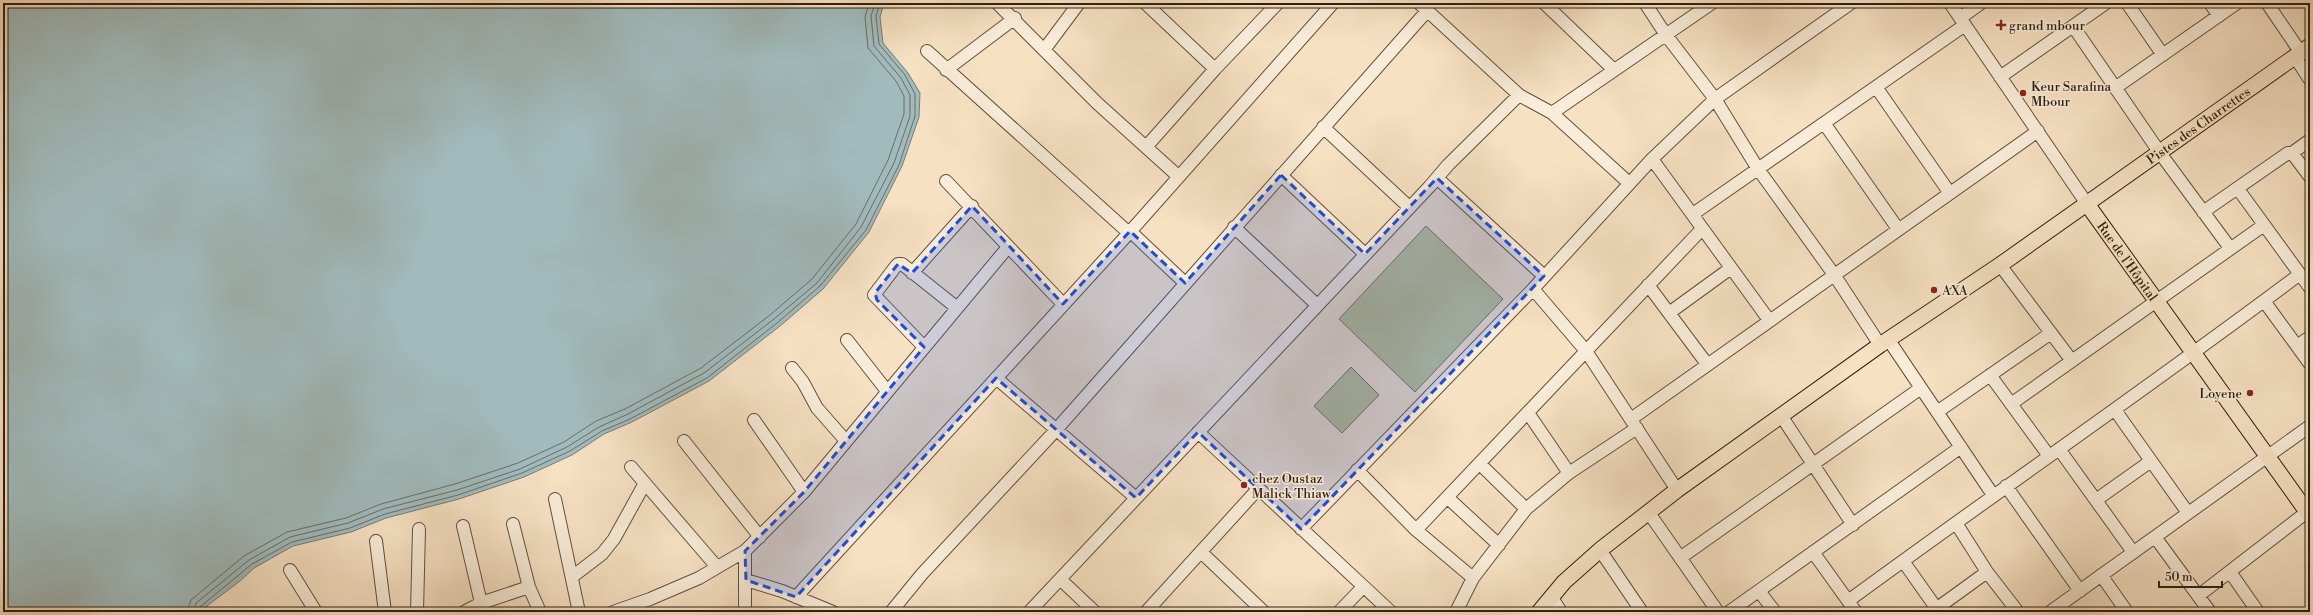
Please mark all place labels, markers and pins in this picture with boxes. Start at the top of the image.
place label: grand mbour [2009,18,2086,34]
marker: grand mbour [1996,20,2006,30]
place label: Keur Sarafina Mbour [2031,79,2112,110]
marker: Keur Sarafina Mbour [2018,88,2028,98]
place label: AXA [1941,283,1969,299]
marker: AXA [1929,285,1939,295]
place label: Loyene [2199,386,2242,402]
marker: Loyene [2245,388,2255,398]
place label: chez Oustaz Malick Thiaw [1252,471,1332,502]
marker: chez Oustaz Malick Thiaw [1239,480,1249,490]

